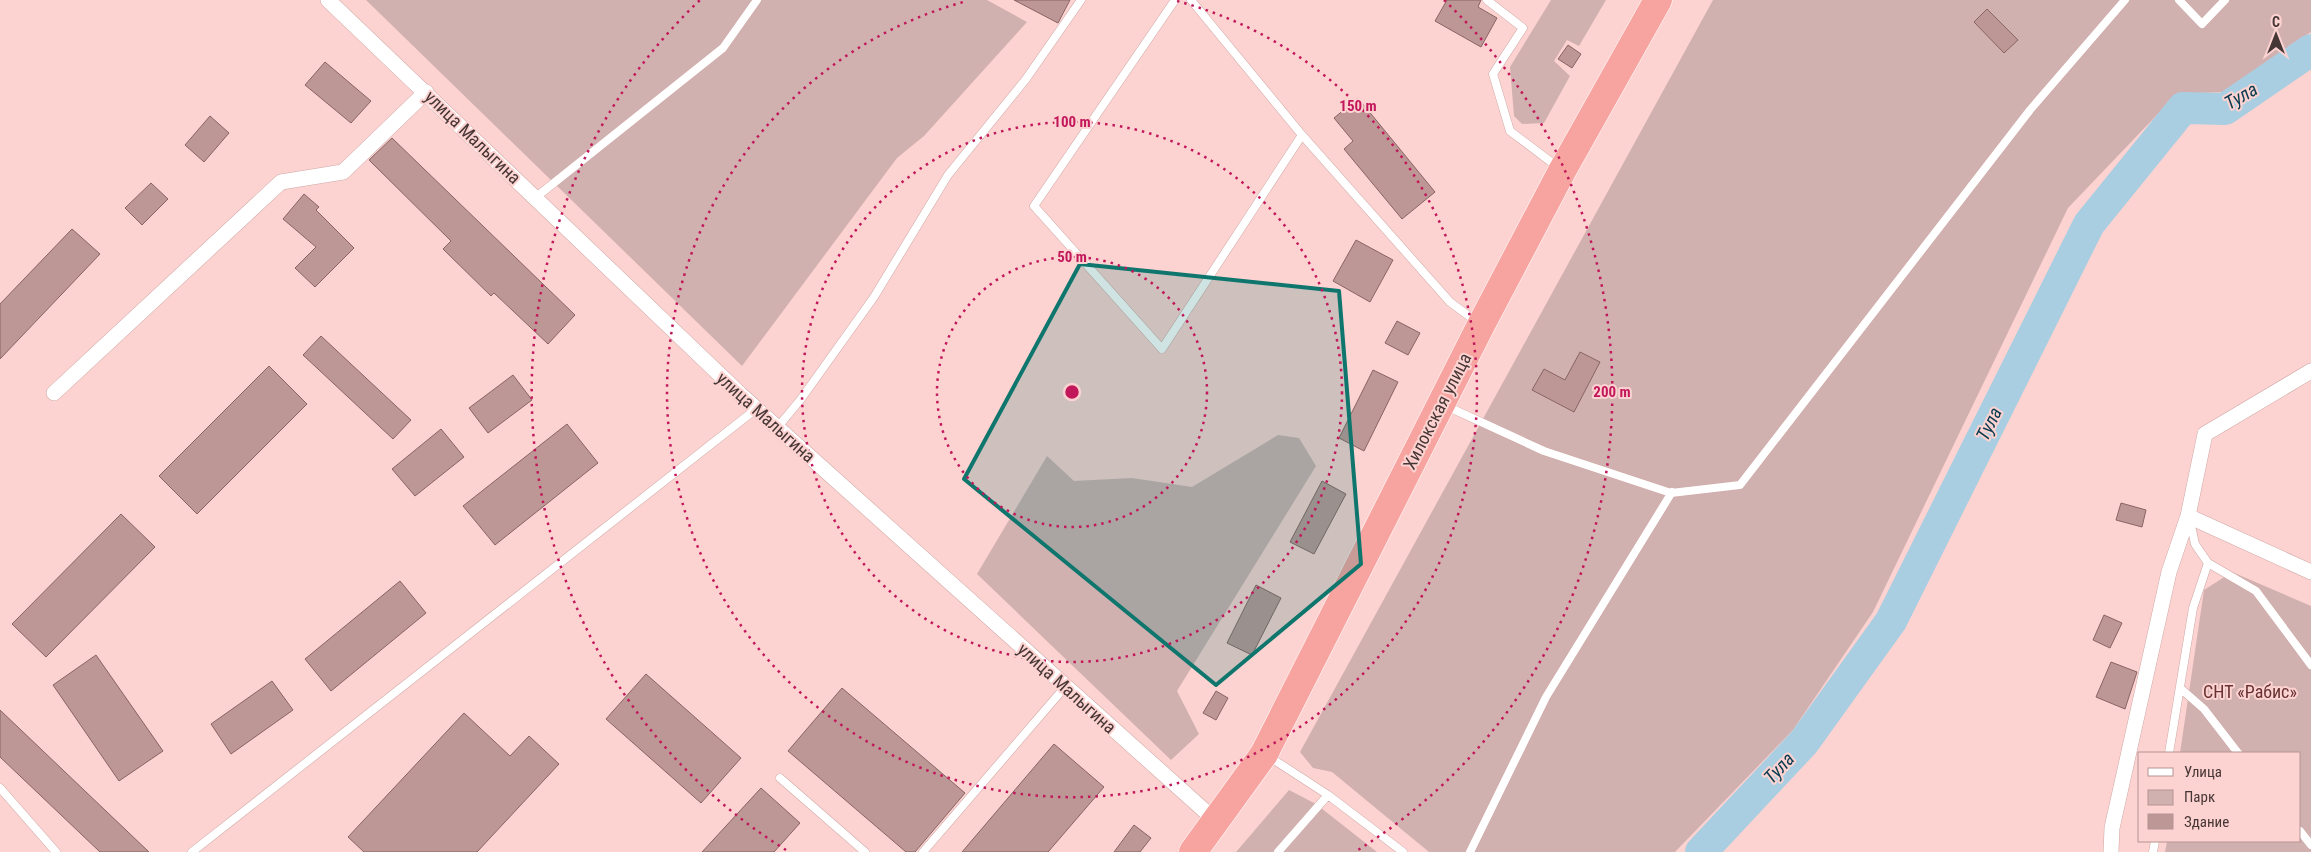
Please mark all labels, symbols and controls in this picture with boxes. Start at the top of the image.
north arrow [2251,10,2301,60]
text: С [2272,14,2280,30]
water label: Тула [2220,77,2262,115]
street label: улица Малыгина [421,86,525,188]
text: 150 m [1339,97,1377,115]
text: 100 m [1053,113,1091,131]
text: 50 m [1057,248,1087,266]
street label: Хилокская улица [1399,349,1475,473]
street label: улица Малыгина [713,367,819,467]
centre of rings [1063,383,1081,401]
text: 200 m [1593,383,1631,401]
water label: Тула [1971,403,2007,445]
street label: улица Малыгина [1014,638,1120,738]
park label: СНТ «Рабис» [2203,681,2297,702]
water label: Тула [1759,748,1799,788]
legend [2138,752,2301,842]
text: Улица [2184,763,2222,781]
text: Парк [2184,788,2215,806]
text: Здание [2184,813,2229,831]

